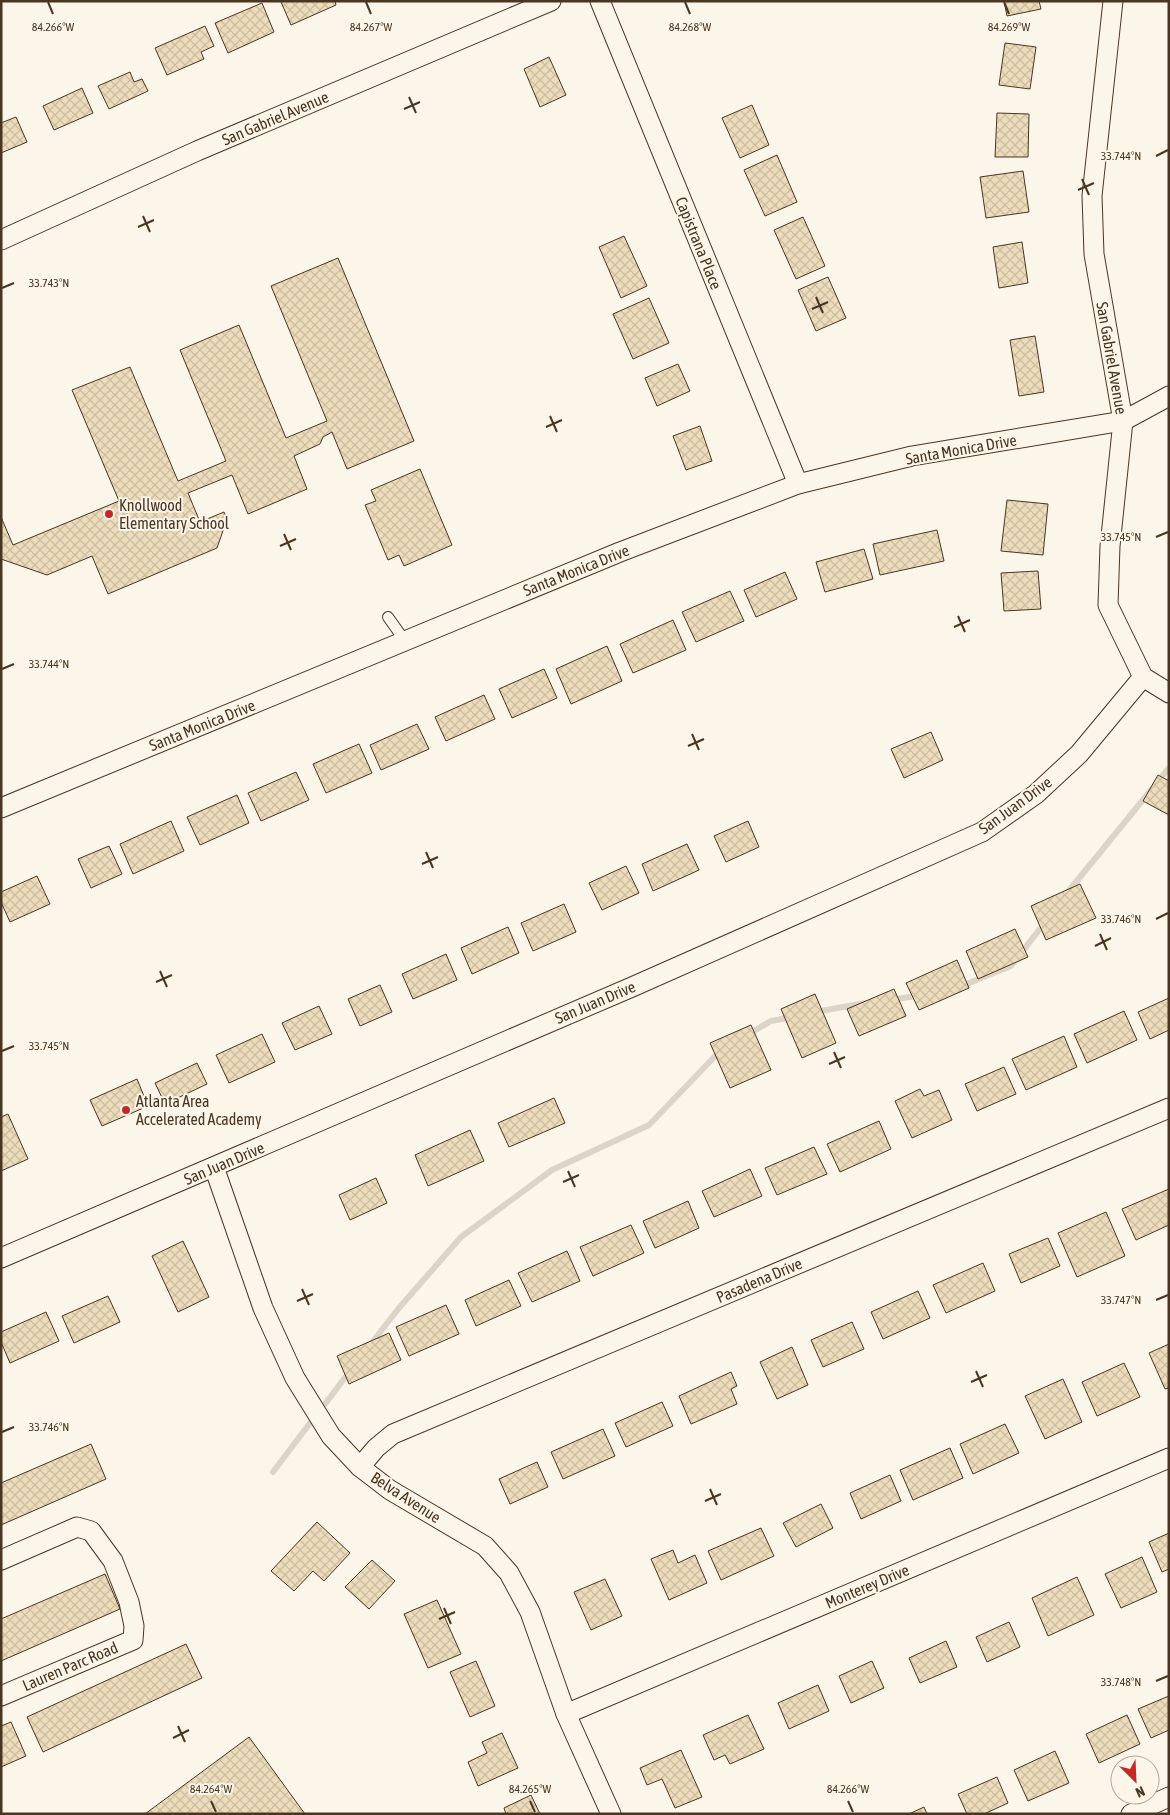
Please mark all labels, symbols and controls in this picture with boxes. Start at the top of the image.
text: 84.266°W [32,20,74,34]
text: 84.267°W [350,20,392,34]
text: 84.268°W [669,20,711,34]
text: 84.269°W [988,20,1030,34]
street label: San Gabriel Avenue [219,87,331,149]
text: 33.744°N [1101,149,1141,163]
street label: Capistrana Place [671,194,726,292]
text: 33.743°N [29,276,69,290]
street label: San Gabriel Avenue [1093,300,1131,416]
street label: Santa Monica Drive [904,430,1018,468]
place label: Knollwood Elementary School [119,496,230,533]
marker: Knollwood Elementary School [103,508,115,520]
text: 33.745°N [1101,530,1141,544]
street label: Santa Monica Drive [520,541,632,599]
text: 33.744°N [29,657,69,671]
street label: Santa Monica Drive [146,696,258,754]
street label: San Juan Drive [975,773,1055,837]
text: 33.746°N [1101,912,1141,926]
street label: San Juan Drive [552,977,638,1027]
text: 33.745°N [29,1039,69,1053]
place label: Atlanta Area Accelerated Academy [136,1092,262,1129]
marker: Atlanta Area Accelerated Academy [120,1104,132,1116]
street label: San Juan Drive [181,1138,267,1188]
street label: Pasadena Drive [713,1254,805,1306]
text: 33.747°N [1101,1293,1141,1307]
text: 33.746°N [29,1420,69,1434]
street label: Belva Avenue [368,1468,444,1526]
street label: Monterey Drive [822,1560,912,1613]
street label: Lauren Parc Road [20,1638,120,1694]
text: 33.748°N [1101,1675,1141,1689]
north arrow [1110,1755,1160,1805]
text: 84.264°W [190,1782,232,1796]
text: 84.265°W [509,1782,551,1796]
text: 84.266°W [827,1782,869,1796]
text: N [1133,1783,1147,1801]

